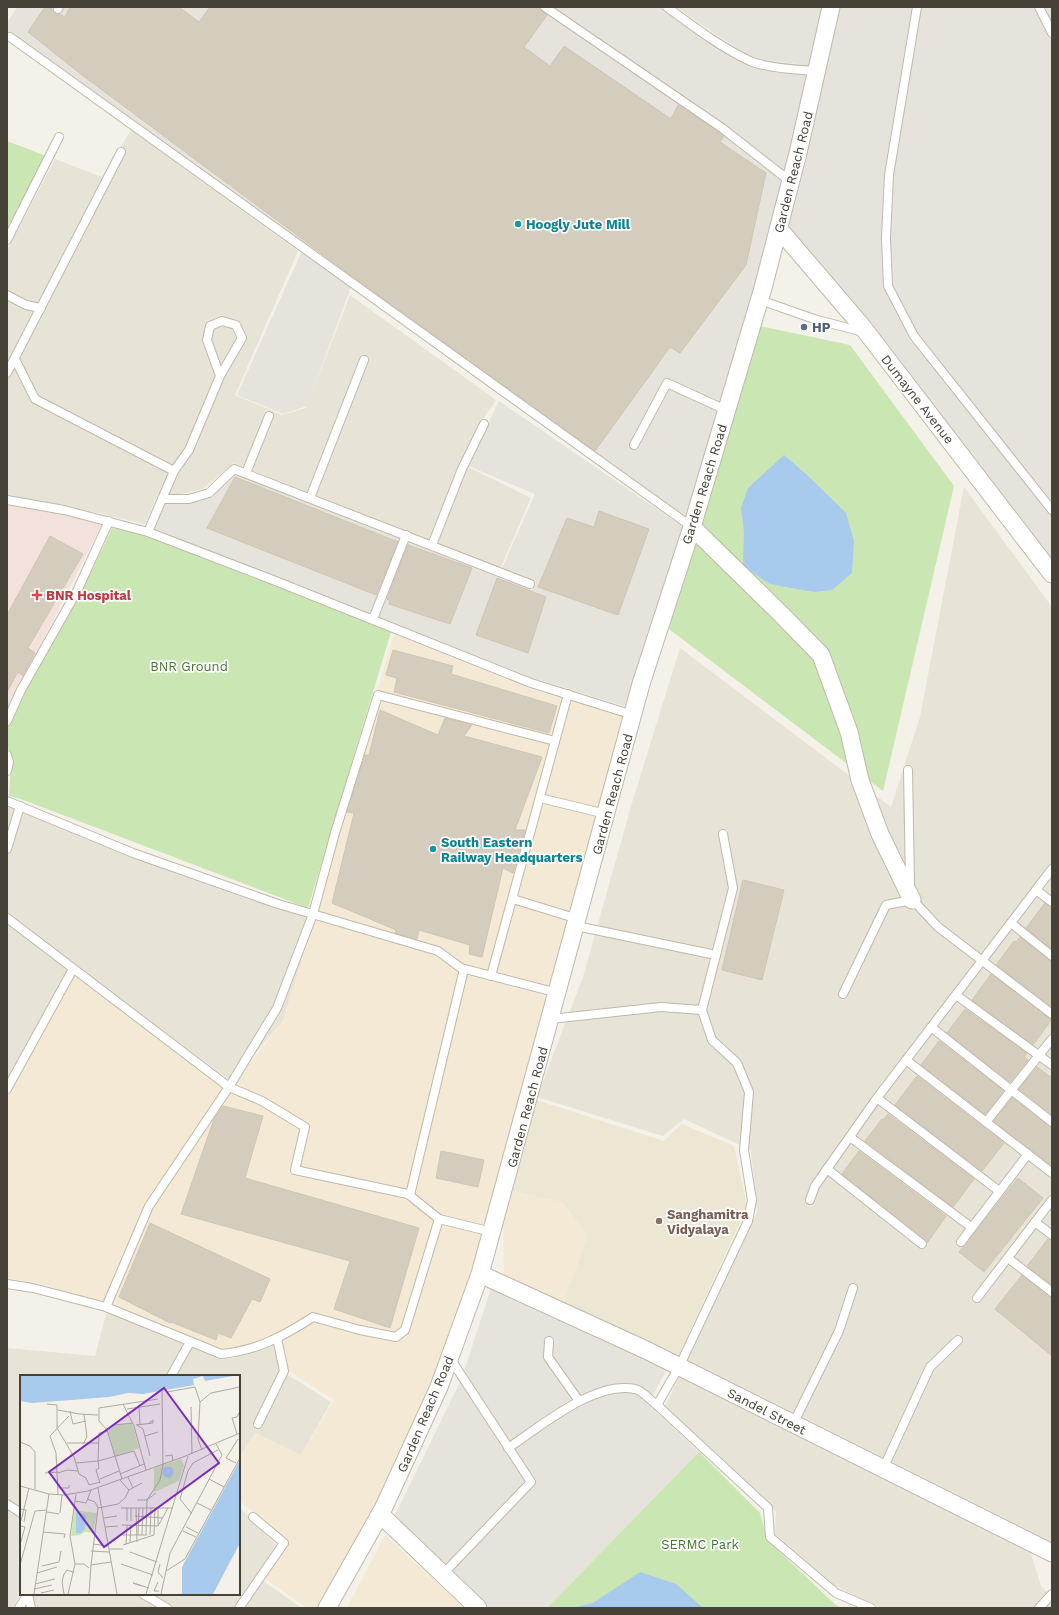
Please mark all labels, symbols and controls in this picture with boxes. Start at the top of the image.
street label: Garden Reach Road [771,110,816,234]
place label: Hoogly Jute Mill [526,217,631,232]
marker: Hoogly Jute Mill [513,219,523,229]
place label: HP [812,320,831,335]
marker: HP [799,322,809,332]
street label: Dumayne Avenue [878,352,957,447]
street label: Garden Reach Road [679,422,730,546]
place label: BNR Hospital [46,588,132,603]
marker: BNR Hospital [31,589,43,601]
park label: BNR Ground [150,659,228,674]
street label: Garden Reach Road [589,732,636,856]
place label: South Eastern Railway Headquarters [441,835,582,865]
marker: South Eastern Railway Headquarters [428,844,438,854]
street label: Garden Reach Road [504,1045,551,1169]
place label: Sanghamitra Vidyalaya [667,1207,749,1237]
marker: Sanghamitra Vidyalaya [654,1216,664,1226]
street label: Garden Reach Road [394,1354,457,1475]
inset map [20,1375,240,1595]
street label: Sandel Street [725,1385,809,1438]
park label: SERMC Park [661,1537,739,1552]

